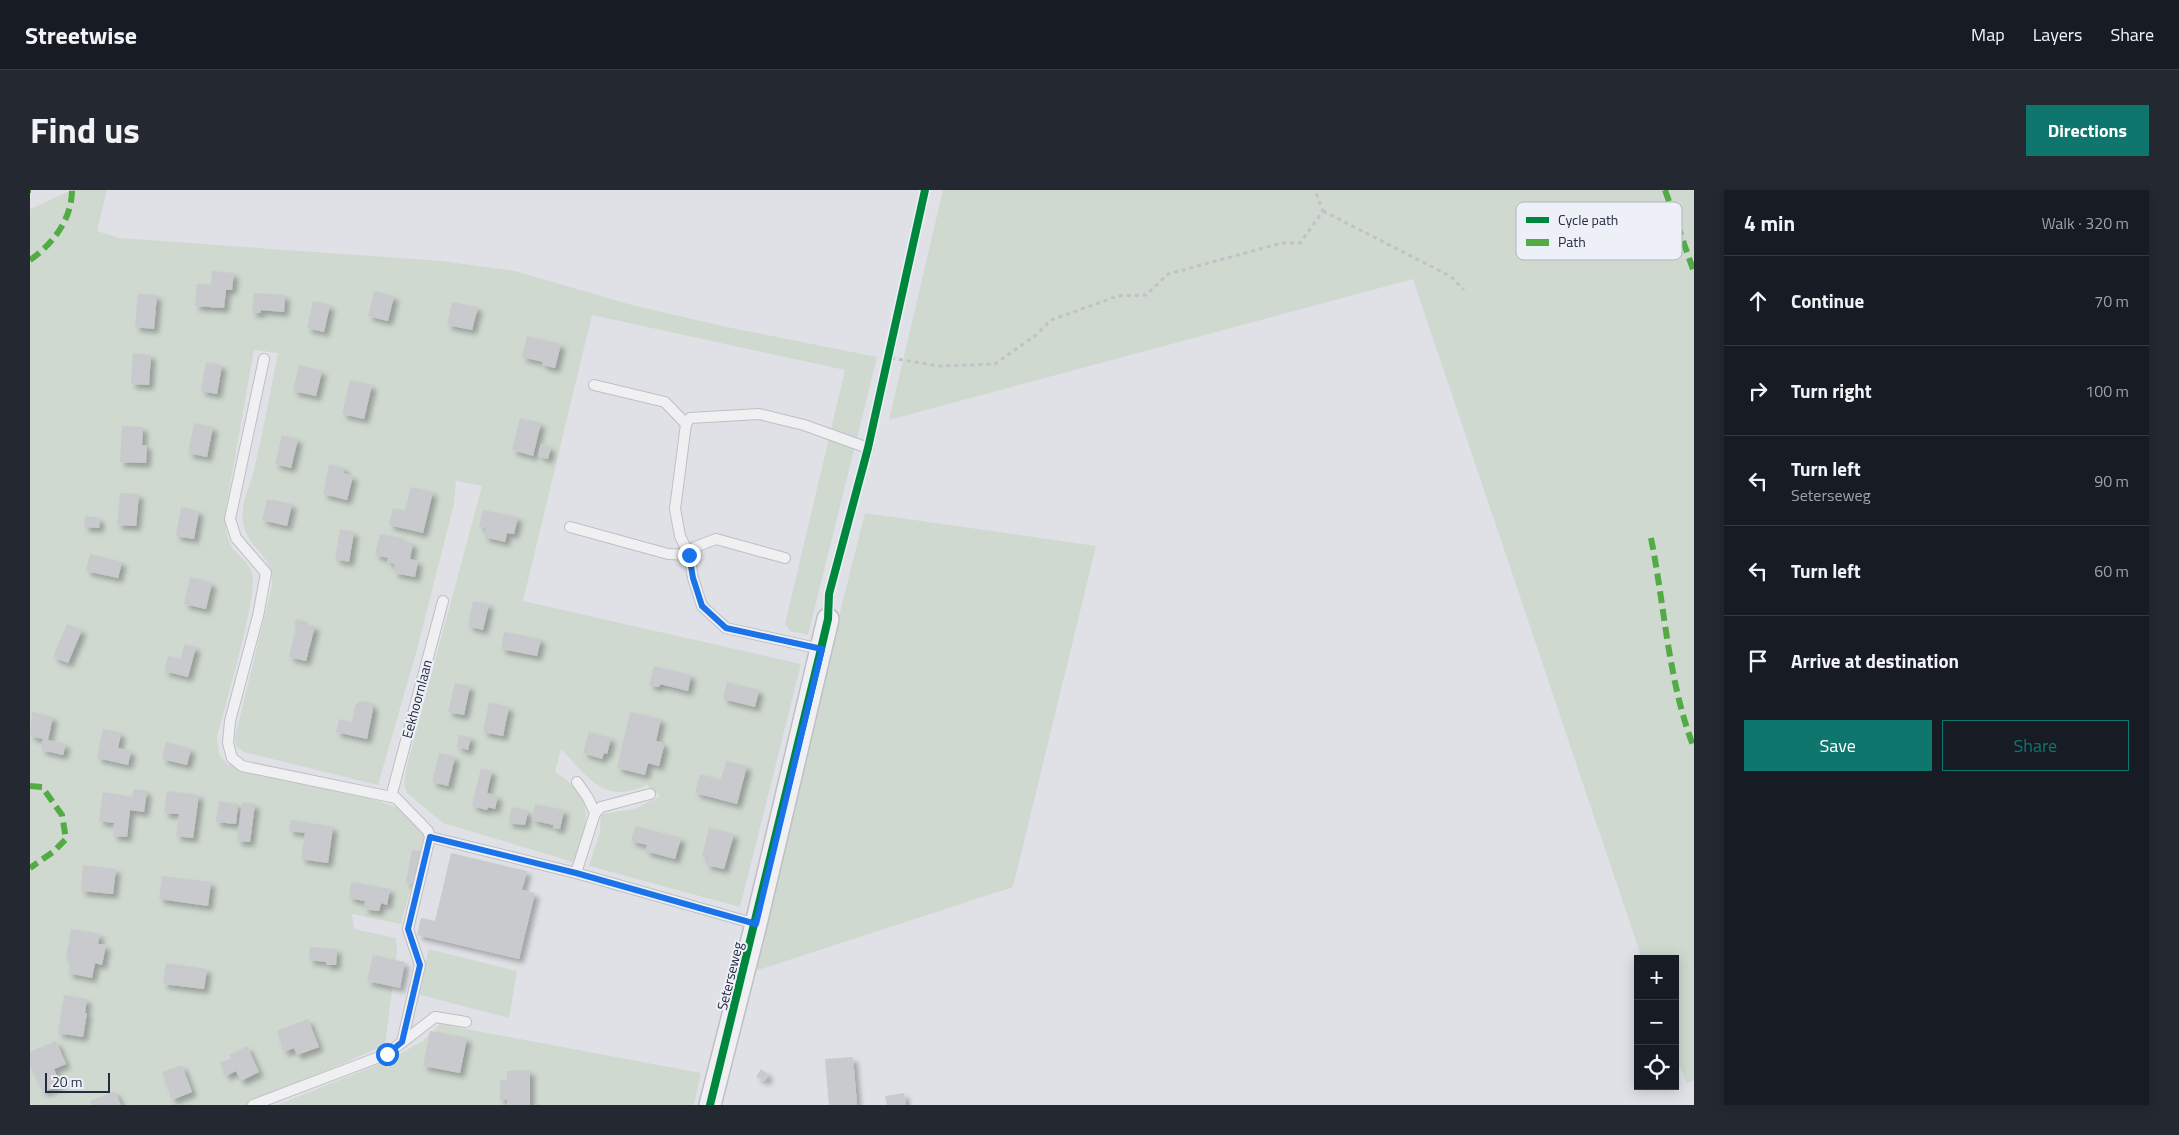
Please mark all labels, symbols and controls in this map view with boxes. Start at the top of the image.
text: Streetwise [25,17,137,53]
text: Map [1971,21,2005,48]
text: Layers [2033,21,2082,48]
text: Share [2110,21,2154,48]
text: Find us [30,103,140,157]
button: Directions [2026,105,2149,156]
legend [1516,202,1682,260]
text: 4 min [1744,207,1795,239]
text: Cycle path [1558,209,1618,230]
text: Walk · 320 m [2041,211,2129,235]
text: Path [1558,231,1586,252]
text: Continue [1791,286,1864,315]
icon: ahead [1744,287,1772,315]
text: 70 m [2094,289,2129,313]
text: Turn right [1791,376,1872,405]
icon: right [1744,377,1772,405]
text: 100 m [2085,379,2129,403]
text: Turn left [1791,454,1861,483]
icon: left [1744,467,1772,495]
text: 90 m [2094,469,2129,493]
text: Seterseweg [1791,483,1871,507]
route end [678,544,701,567]
text: Turn left [1791,556,1861,585]
icon: left [1744,557,1772,585]
text: 60 m [2094,559,2129,583]
text: Arrive at destination [1791,646,1959,675]
icon: arrive [1744,647,1772,675]
street label: Eekhoornlaan [396,657,437,741]
button: Save [1744,720,1932,771]
button: Share [1942,720,2129,771]
street label: Seterseweg [711,939,748,1012]
map controls [1634,955,1679,1090]
button: + [1634,955,1679,1000]
button: − [1634,1000,1679,1045]
route start [376,1043,399,1066]
button: locate [1634,1045,1679,1090]
scale bar [45,1070,110,1093]
text: 20 m [52,1071,82,1092]

